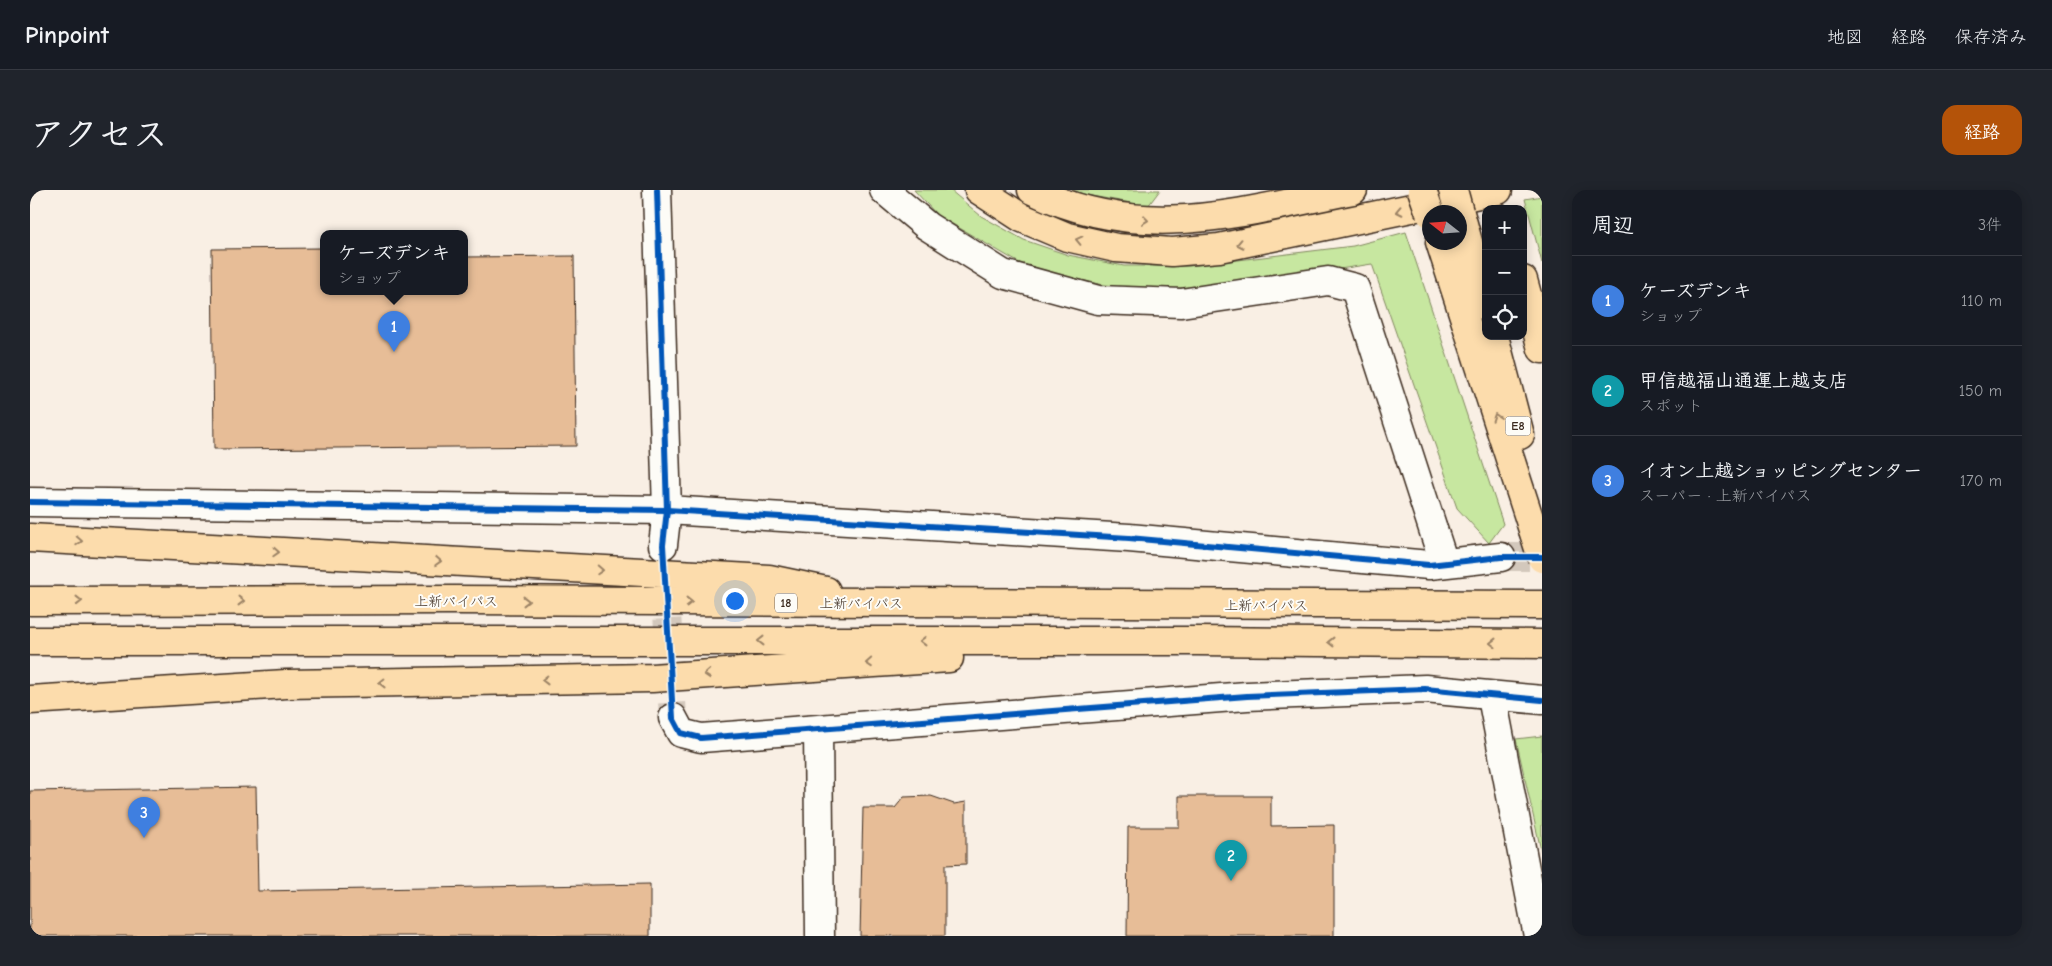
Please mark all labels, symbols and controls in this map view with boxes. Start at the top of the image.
text: Pinpoint [25,21,109,49]
text: 地図 [1827,27,1863,48]
text: 経路 [1891,27,1927,48]
text: 保存済み [1955,27,2027,48]
button: 経路 [1942,105,2022,155]
text: アクセス [30,114,168,155]
one-way arrow [1394,205,1403,216]
north arrow [1422,205,1467,250]
map controls [1482,205,1527,340]
button: + [1482,205,1527,250]
text: 周辺 [1592,213,1634,237]
one-way arrow [1142,214,1150,225]
text: 3件 [1978,216,2002,234]
popup [320,230,468,295]
one-way arrow [1074,235,1083,246]
one-way arrow [1235,238,1244,249]
text: ケーズデンキ [338,242,450,264]
button: − [1482,250,1527,295]
text: ショップ [338,269,401,287]
text: ケーズデンキ [1639,280,1751,302]
text: 1 [1605,292,1611,310]
text: 110 m [1961,292,2002,310]
button: locate [1482,295,1527,340]
text: ショップ [1639,307,1702,325]
pin: 1 [378,311,410,352]
text: 甲信越福山通運上越支店 [1639,370,1848,392]
text: 2 [1604,382,1612,400]
text: 150 m [1959,382,2002,400]
text: スポット [1639,397,1703,415]
one-way arrow [1492,414,1502,422]
road number: E8 [1506,417,1530,436]
text: イオン上越ショッピングセンター [1639,460,1922,482]
text: 3 [1604,472,1612,490]
text: 170 m [1960,472,2002,490]
text: スーパー · 上新バイパス [1639,487,1812,505]
one-way arrow [75,535,83,546]
one-way arrow [272,546,280,557]
one-way arrow [434,555,442,566]
one-way arrow [597,565,605,576]
your location [722,588,748,614]
street label: 上新バイパス [414,593,498,610]
road number: 18 [775,593,797,612]
street label: 上新バイパス [819,595,903,612]
one-way arrow [75,596,83,606]
one-way arrow [238,596,245,606]
one-way arrow [522,596,530,606]
one-way arrow [685,597,693,607]
street label: 上新バイパス [1224,597,1308,614]
one-way arrow [757,636,764,646]
one-way arrow [919,636,927,646]
one-way arrow [1327,637,1334,647]
one-way arrow [1489,638,1497,648]
one-way arrow [865,657,873,668]
one-way arrow [703,668,711,679]
one-way arrow [540,674,548,685]
one-way arrow [378,677,386,688]
pin: 3 [128,797,160,838]
pin: 2 [1215,840,1247,881]

